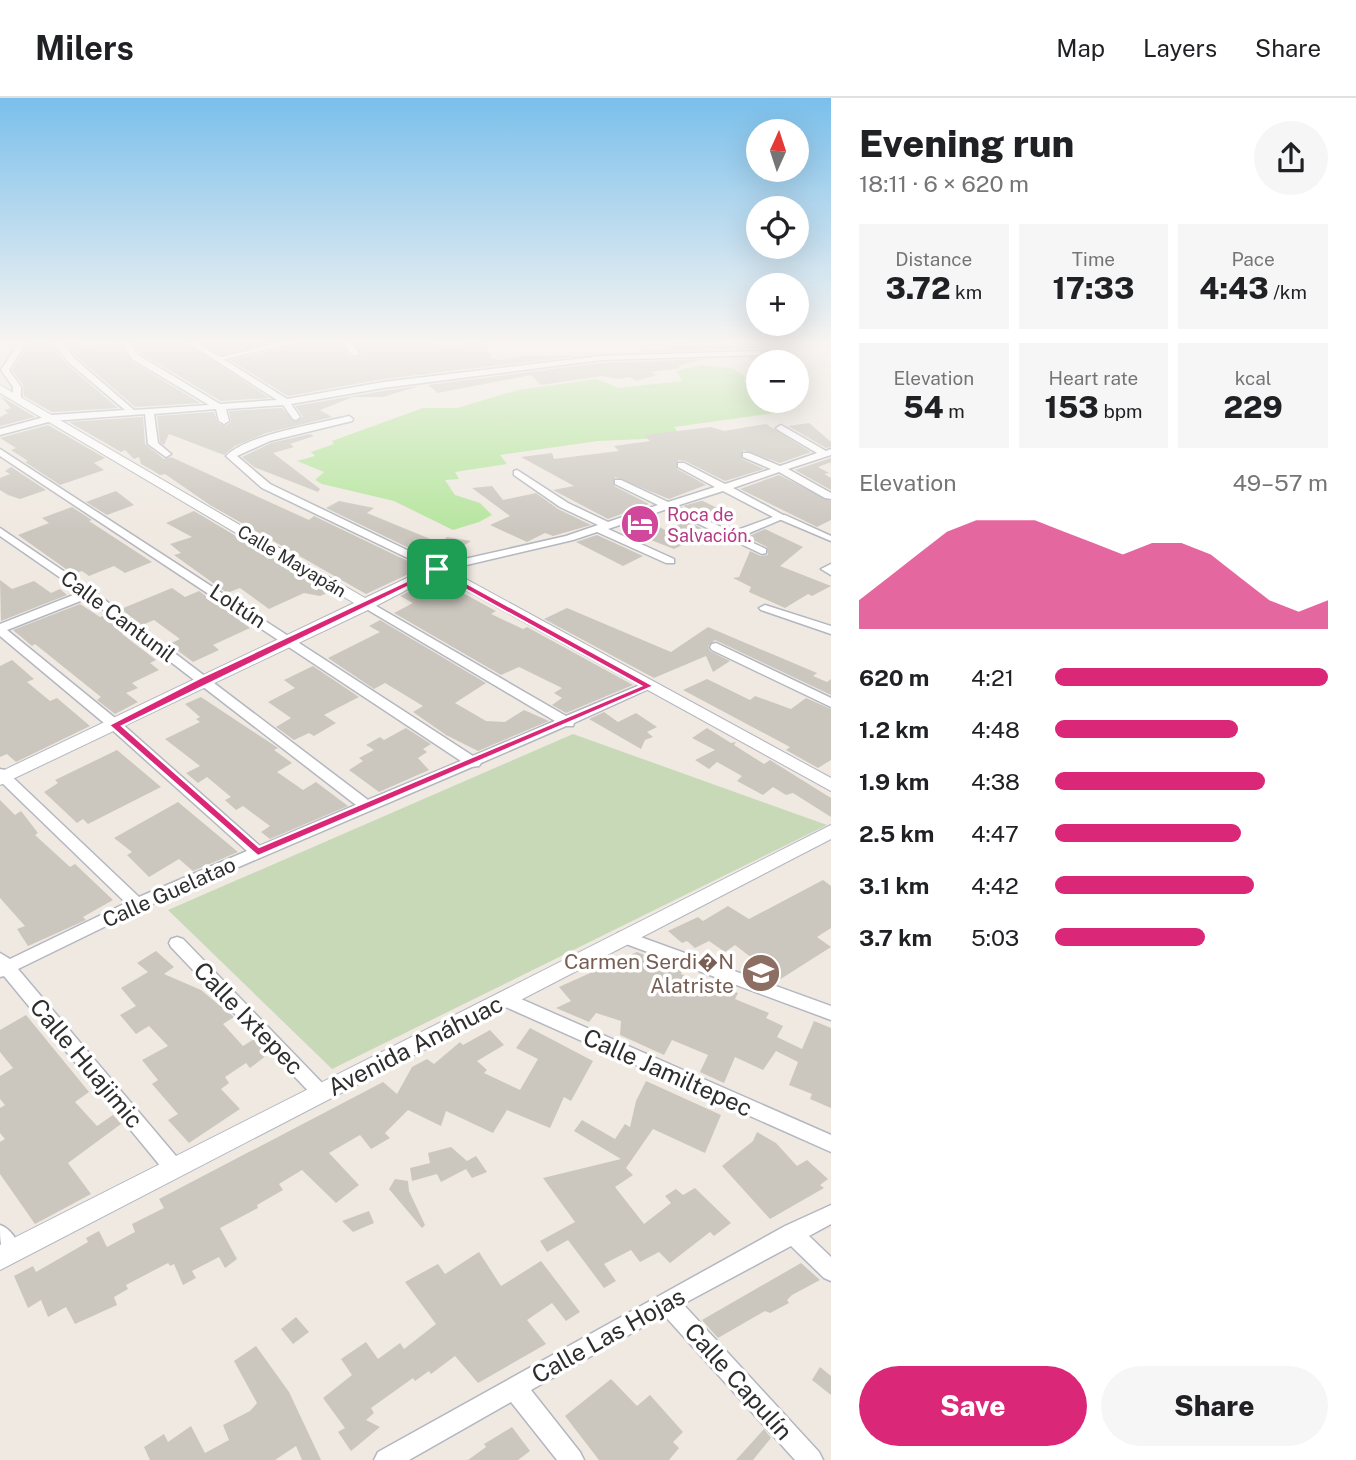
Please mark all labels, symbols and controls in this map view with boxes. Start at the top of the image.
text: Milers [35,29,134,67]
text: Map [1056,34,1105,62]
text: Layers [1143,34,1217,62]
text: Share [1255,34,1321,62]
north arrow [746,119,808,182]
map controls [746,119,809,413]
text: Evening run [859,121,1074,166]
button: share [1254,121,1328,195]
text: 18:11 · 6 × 620 m [859,170,1029,197]
button: locate [746,196,809,259]
text: Distance [895,248,972,270]
text: Time [1072,248,1115,270]
text: Pace [1231,248,1275,270]
text: 3.72 [885,270,950,306]
text: 17:33 [1053,270,1134,306]
text: 4:43 [1199,270,1269,306]
button: + [746,273,809,336]
text: km [950,281,982,303]
text: /km [1269,281,1307,303]
button: − [746,350,809,413]
text: Elevation [894,367,974,389]
text: Heart rate [1049,367,1138,389]
text: kcal [1235,367,1272,389]
text: 54 [903,389,944,425]
text: 153 [1045,389,1099,425]
text: 229 [1223,389,1283,425]
text: m [944,400,965,422]
text: bpm [1099,400,1142,422]
text: Elevation [859,469,957,496]
text: 49–57 m [1232,469,1328,496]
hotel icon: Roca de Salvación. [619,503,661,545]
place label: Roca de Salvación. [667,504,752,546]
street label: Calle Mayapán [234,520,350,602]
pin [407,539,467,599]
icon: arrive [418,550,456,588]
street label: Calle Cantunil [56,565,180,667]
street label: Loltún [205,579,271,633]
text: 620 m [859,664,929,691]
text: 4:21 [971,664,1014,691]
text: 1.2 km [859,716,929,743]
text: 4:48 [971,716,1020,743]
text: 1.9 km [859,768,929,795]
text: 4:38 [971,768,1020,795]
text: 2.5 km [859,820,934,847]
text: 4:47 [971,820,1019,847]
street label: Calle Guelatao [99,851,239,933]
text: 3.1 km [859,872,929,899]
text: 4:42 [971,872,1019,899]
text: 3.7 km [859,924,932,951]
text: 5:03 [971,924,1019,951]
place label: Carmen Serdi�N Alatriste [564,949,734,998]
school or university icon: Carmen Serdi�N Alatriste [740,952,782,994]
street label: Calle Ixtepec [188,956,310,1080]
street label: Avenida Anáhuac [323,989,507,1101]
street label: Calle Huajimic [25,993,149,1133]
street label: Calle Jamiltepec [579,1022,757,1122]
street label: Calle Las Hojas [527,1281,689,1389]
street label: Calle Capulín [679,1317,799,1445]
button: Save [859,1366,1087,1446]
button: Share [1101,1366,1328,1446]

